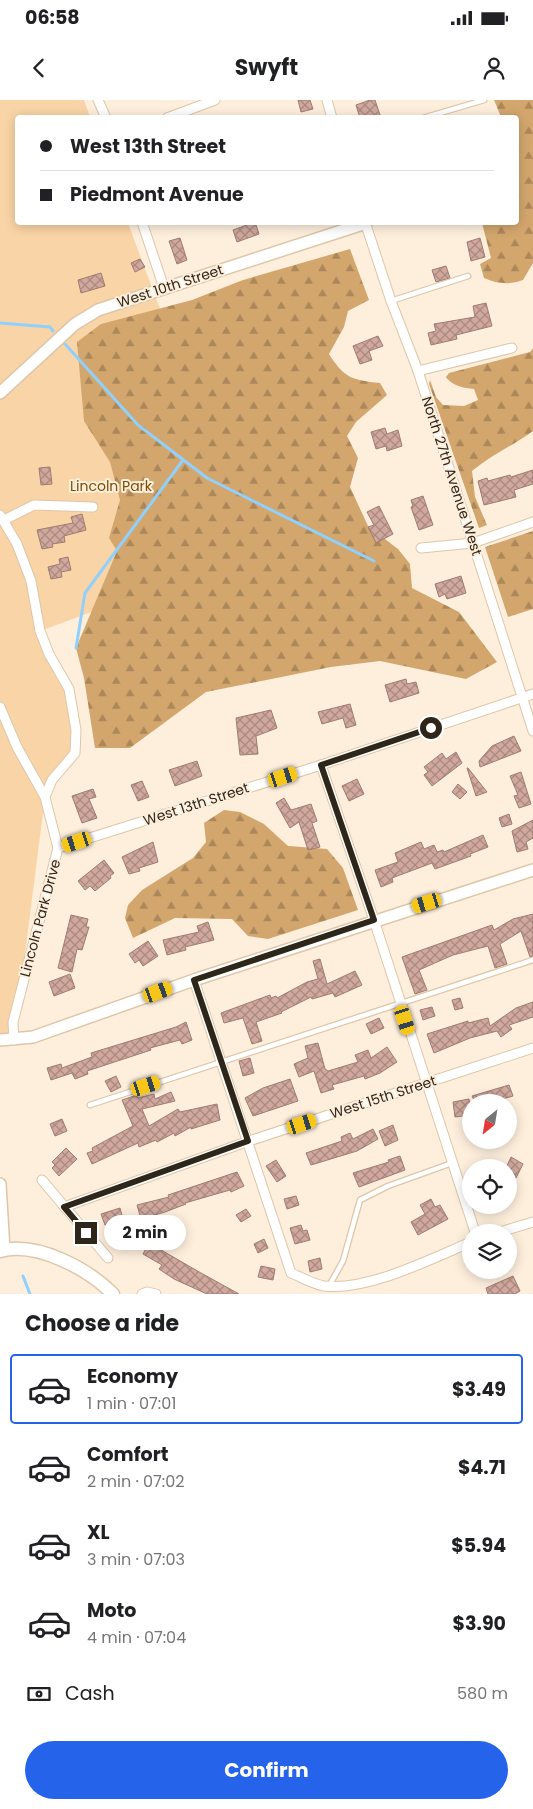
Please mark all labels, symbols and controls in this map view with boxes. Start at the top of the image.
text: 06:58 [25,4,80,31]
text: Swyft [235,52,298,83]
icon: back [25,54,53,82]
icon: person [480,54,508,82]
text: West 13th Street [70,133,226,160]
text: Piedmont Avenue [70,181,244,208]
street label: West 10th Street [114,259,226,313]
street label: North 27th Avenue West [417,394,487,558]
park label: Lincoln Park [70,476,153,496]
route start [420,717,442,739]
car [266,765,299,789]
street label: West 13th Street [141,777,251,831]
car [60,830,93,854]
street label: Lincoln Park Drive [15,857,65,979]
car [410,891,443,915]
car [141,980,174,1004]
car [393,1003,416,1037]
street label: West 15th Street [327,1070,439,1124]
car [129,1074,162,1098]
north arrow [462,1094,518,1149]
map controls [462,1094,517,1279]
car [285,1112,318,1136]
button: locate [462,1159,517,1214]
callout: 2 min [104,1216,186,1250]
text: 2 min [123,1221,167,1244]
route end [75,1222,97,1244]
button: layers [462,1224,517,1279]
text: Choose a ride [25,1308,179,1339]
text: Economy [87,1363,178,1390]
icon: car [27,1367,72,1412]
text: $3.49 [452,1376,506,1403]
text: 1 min · 07:01 [87,1392,176,1415]
text: Comfort [87,1441,169,1468]
icon: car [27,1445,72,1490]
text: $4.71 [458,1454,506,1481]
text: 2 min · 07:02 [87,1470,185,1493]
text: XL [87,1519,110,1546]
icon: car [27,1523,72,1568]
text: $5.94 [451,1532,506,1559]
text: 3 min · 07:03 [87,1548,185,1571]
text: Moto [87,1597,136,1624]
icon: car [27,1601,72,1646]
text: $3.90 [453,1610,506,1637]
text: 4 min · 07:04 [87,1626,186,1649]
icon: cash [25,1680,53,1708]
text: Cash [65,1680,115,1707]
text: 580 m [457,1682,508,1705]
button: Confirm [25,1741,508,1799]

